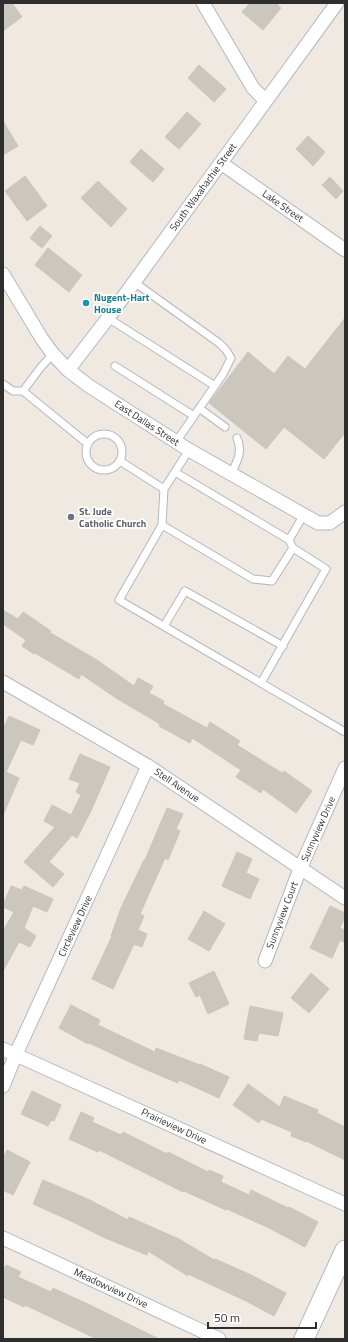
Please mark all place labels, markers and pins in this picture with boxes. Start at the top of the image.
place label: Nugent-Hart House [94,290,150,317]
marker: Nugent-Hart House [81,298,91,308]
place label: St. Jude Catholic Church [79,504,146,531]
marker: St. Jude Catholic Church [66,512,76,522]

